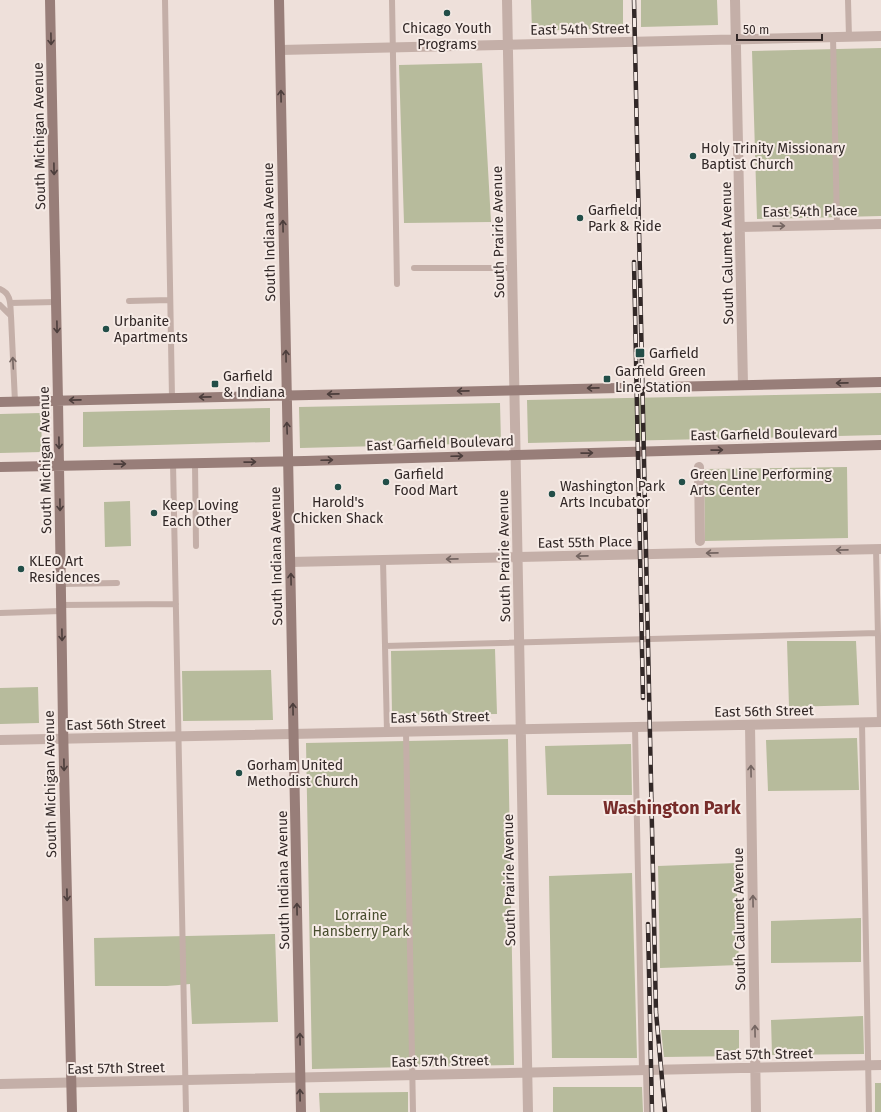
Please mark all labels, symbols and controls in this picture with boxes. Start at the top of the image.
marker: Chicago Youth Programs [442,8,452,18]
scale bar [737,16,822,42]
place label: Chicago Youth Programs [402,20,492,53]
street label: East 54th Street [530,20,631,39]
text: 50 m [743,23,769,37]
one-way arrow [47,32,55,45]
street label: South Michigan Avenue [30,62,49,210]
one-way arrow [277,90,284,103]
place label: Holy Trinity Missionary Baptist Church [701,140,845,173]
marker: Holy Trinity Missionary Baptist Church [688,151,698,161]
one-way arrow [50,162,58,175]
street label: South Indiana Avenue [260,162,279,302]
street label: South Prairie Avenue [489,166,508,298]
street label: South Calumet Avenue [718,181,737,325]
place label: Garfield Park & Ride [588,202,662,235]
street label: East 54th Place [762,202,858,221]
marker: Garfield Park & Ride [575,213,585,223]
one-way arrow [279,220,287,233]
one-way arrow [772,222,785,230]
place label: Urbanite Apartments [114,313,188,346]
one-way arrow [53,320,61,333]
marker: Urbanite Apartments [101,324,111,334]
place label: Garfield [649,345,699,362]
marker: Garfield [634,347,646,359]
one-way arrow [282,350,289,363]
one-way arrow [10,357,17,370]
place label: Garfield Green Line Station [615,363,706,396]
place label: Garfield & Indiana [223,368,285,401]
marker: Garfield Green Line Station [602,374,612,384]
marker: Garfield & Indiana [210,379,220,389]
one-way arrow [836,379,849,386]
one-way arrow [587,384,600,392]
street label: South Michigan Avenue [36,386,55,534]
one-way arrow [457,387,470,395]
one-way arrow [327,390,340,398]
one-way arrow [199,393,212,401]
one-way arrow [69,397,82,404]
one-way arrow [284,422,291,435]
street label: East Garfield Boulevard [690,425,838,444]
street label: East Garfield Boulevard [366,432,514,455]
one-way arrow [55,436,63,449]
one-way arrow [710,446,723,453]
one-way arrow [580,449,593,456]
one-way arrow [450,452,463,460]
one-way arrow [320,456,333,464]
one-way arrow [243,458,256,466]
one-way arrow [113,460,126,468]
place label: Garfield Food Mart [394,466,459,499]
place label: Green Line Performing Arts Center [690,466,832,499]
marker: Garfield Food Mart [381,477,391,487]
marker: Green Line Performing Arts Center [677,477,687,487]
place label: Washington Park Arts Incubator [560,478,666,511]
marker: Harold's Chicken Shack [333,482,343,492]
street label: South Indiana Avenue [267,486,286,626]
marker: Washington Park Arts Incubator [547,489,557,499]
street label: South Prairie Avenue [495,490,514,622]
place label: Harold's Chicken Shack [293,494,384,527]
place label: Keep Loving Each Other [162,497,239,530]
one-way arrow [56,498,64,511]
marker: Keep Loving Each Other [149,508,159,518]
street label: East 55th Place [538,533,632,552]
one-way arrow [836,546,849,554]
one-way arrow [706,549,719,556]
one-way arrow [576,552,589,559]
place label: KLEO Art Residences [29,553,101,586]
one-way arrow [446,555,459,562]
marker: KLEO Art Residences [16,564,26,574]
one-way arrow [287,573,294,586]
one-way arrow [58,628,65,641]
street label: East 56th Street [714,702,815,721]
one-way arrow [289,703,297,716]
street label: East 56th Street [390,708,491,727]
street label: South Michigan Avenue [41,710,60,858]
street label: East 56th Street [66,715,167,734]
place label: Gorham United Methodist Church [247,757,359,790]
one-way arrow [60,758,68,771]
one-way arrow [747,765,755,778]
marker: Gorham United Methodist Church [234,768,244,778]
district label: Washington Park [603,797,742,819]
street label: South Indiana Avenue [274,810,293,950]
street label: South Prairie Avenue [500,814,519,946]
street label: South Calumet Avenue [730,847,749,991]
one-way arrow [63,888,71,901]
one-way arrow [749,895,757,908]
one-way arrow [293,903,301,916]
park label: Lorraine Hansberry Park [313,907,410,940]
one-way arrow [751,1025,759,1038]
one-way arrow [296,1033,303,1046]
street label: East 57th Street [715,1045,814,1064]
street label: East 57th Street [391,1052,490,1071]
street label: East 57th Street [67,1059,166,1078]
one-way arrow [297,1089,304,1102]

